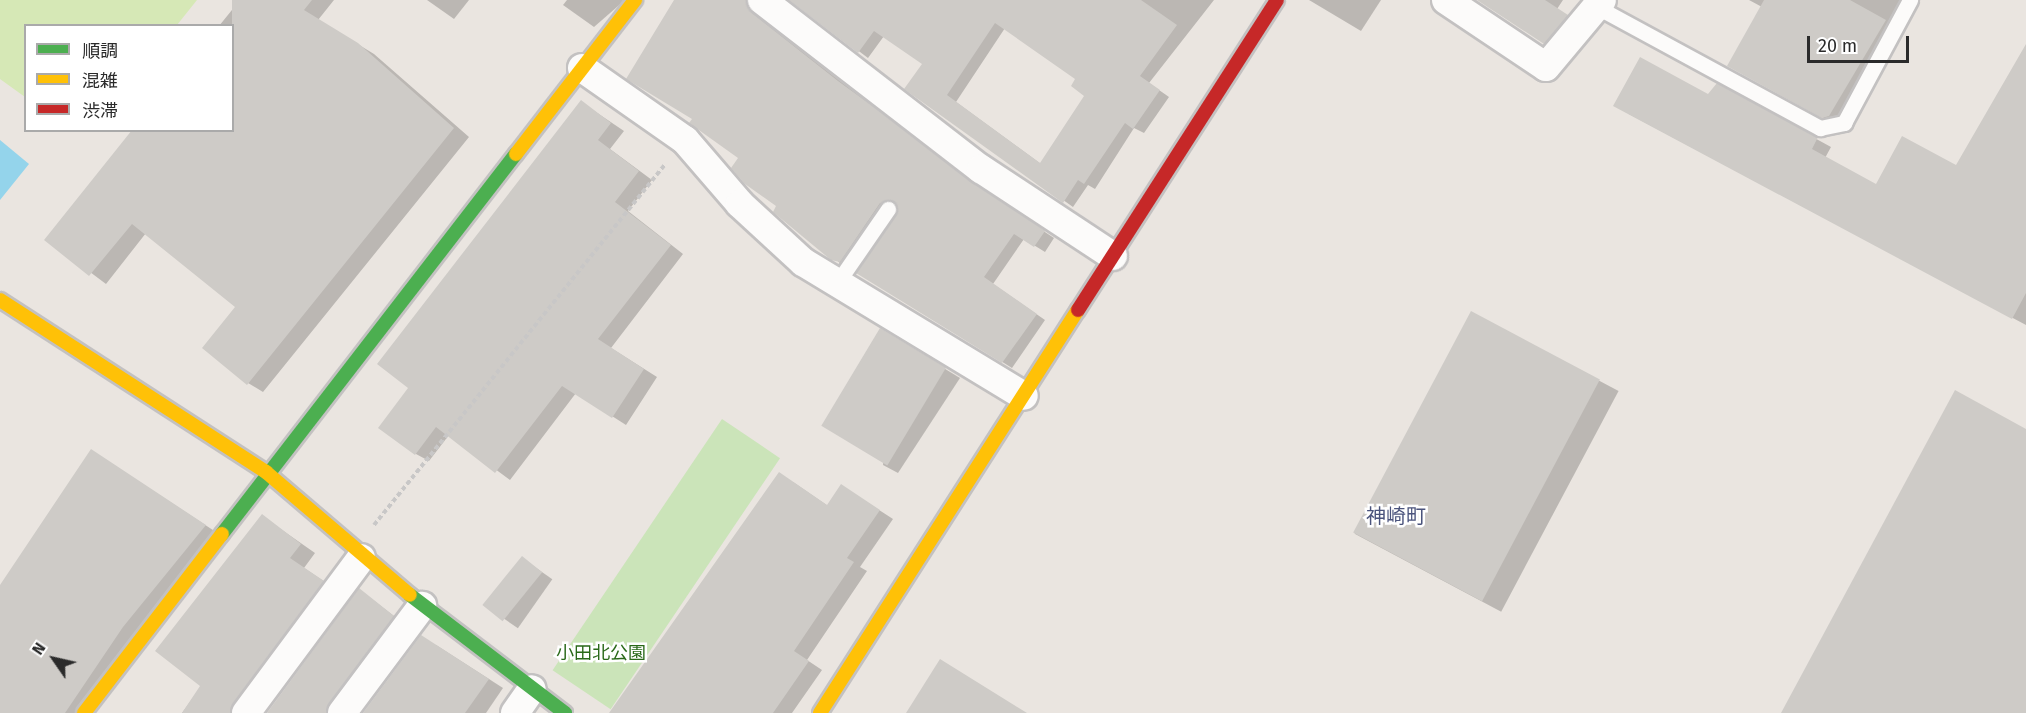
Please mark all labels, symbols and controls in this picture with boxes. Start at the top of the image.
legend [24,24,234,132]
scale bar [1810,24,1912,62]
text: 20 m [1818,35,1857,57]
text: 順調 [82,40,118,62]
text: 混雑 [82,70,118,92]
text: 渋滞 [82,100,118,122]
district label: 神崎町 [1366,504,1426,528]
north arrow [24,629,84,689]
text: N [28,639,50,658]
park label: 小田北公園 [556,642,646,664]

